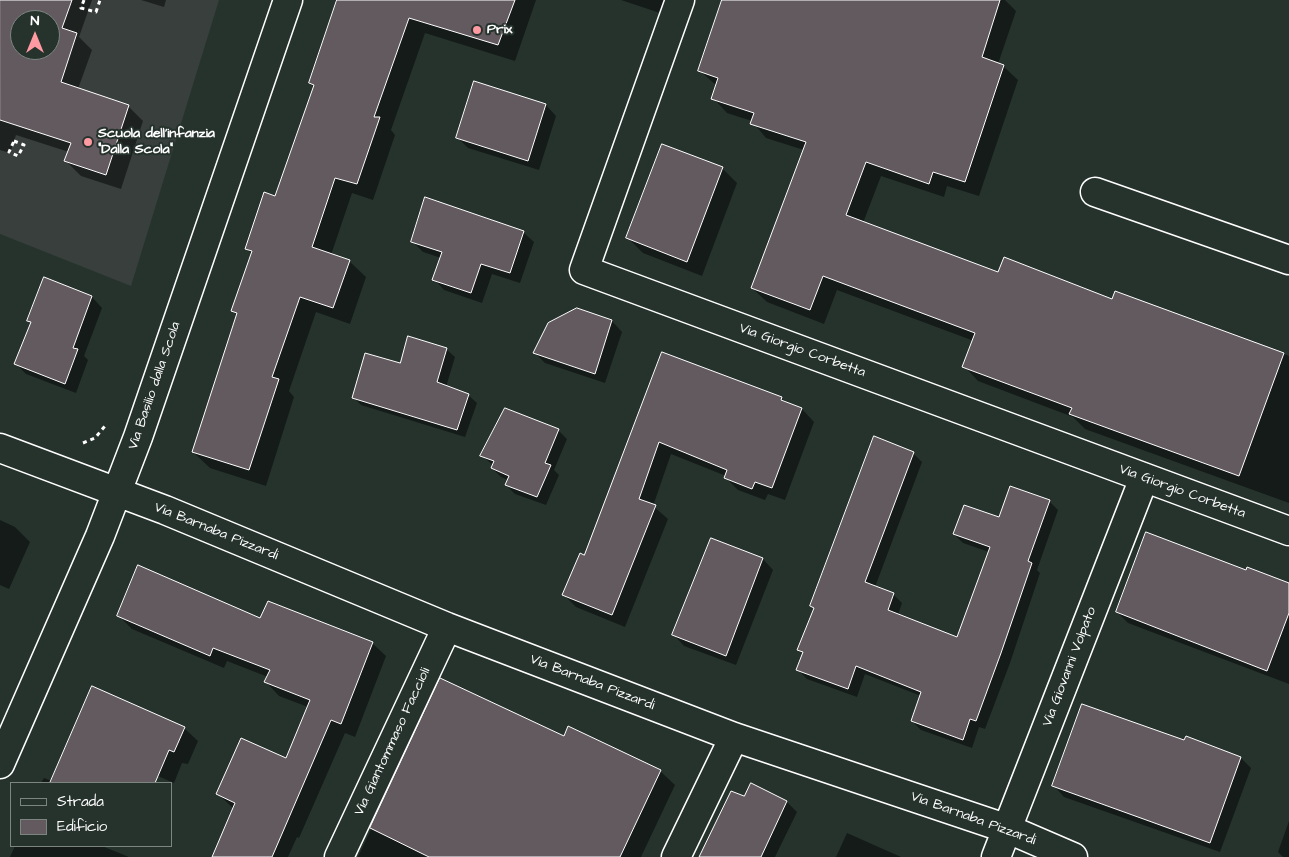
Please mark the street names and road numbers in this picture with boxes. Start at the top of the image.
street label: Via Basilio dalla Scola [125,320,185,452]
street label: Via Giorgio Corbetta [737,320,867,382]
street label: Via Giorgio Corbetta [1117,461,1247,523]
street label: Via Barnaba Pizzardi [152,499,280,565]
street label: Via Giovanni Volpato [1039,605,1101,729]
street label: Via Barnaba Pizzardi [527,651,657,715]
street label: Via Giantommaso Faccioli [351,665,435,819]
street label: Via Barnaba Pizzardi [908,789,1038,849]

